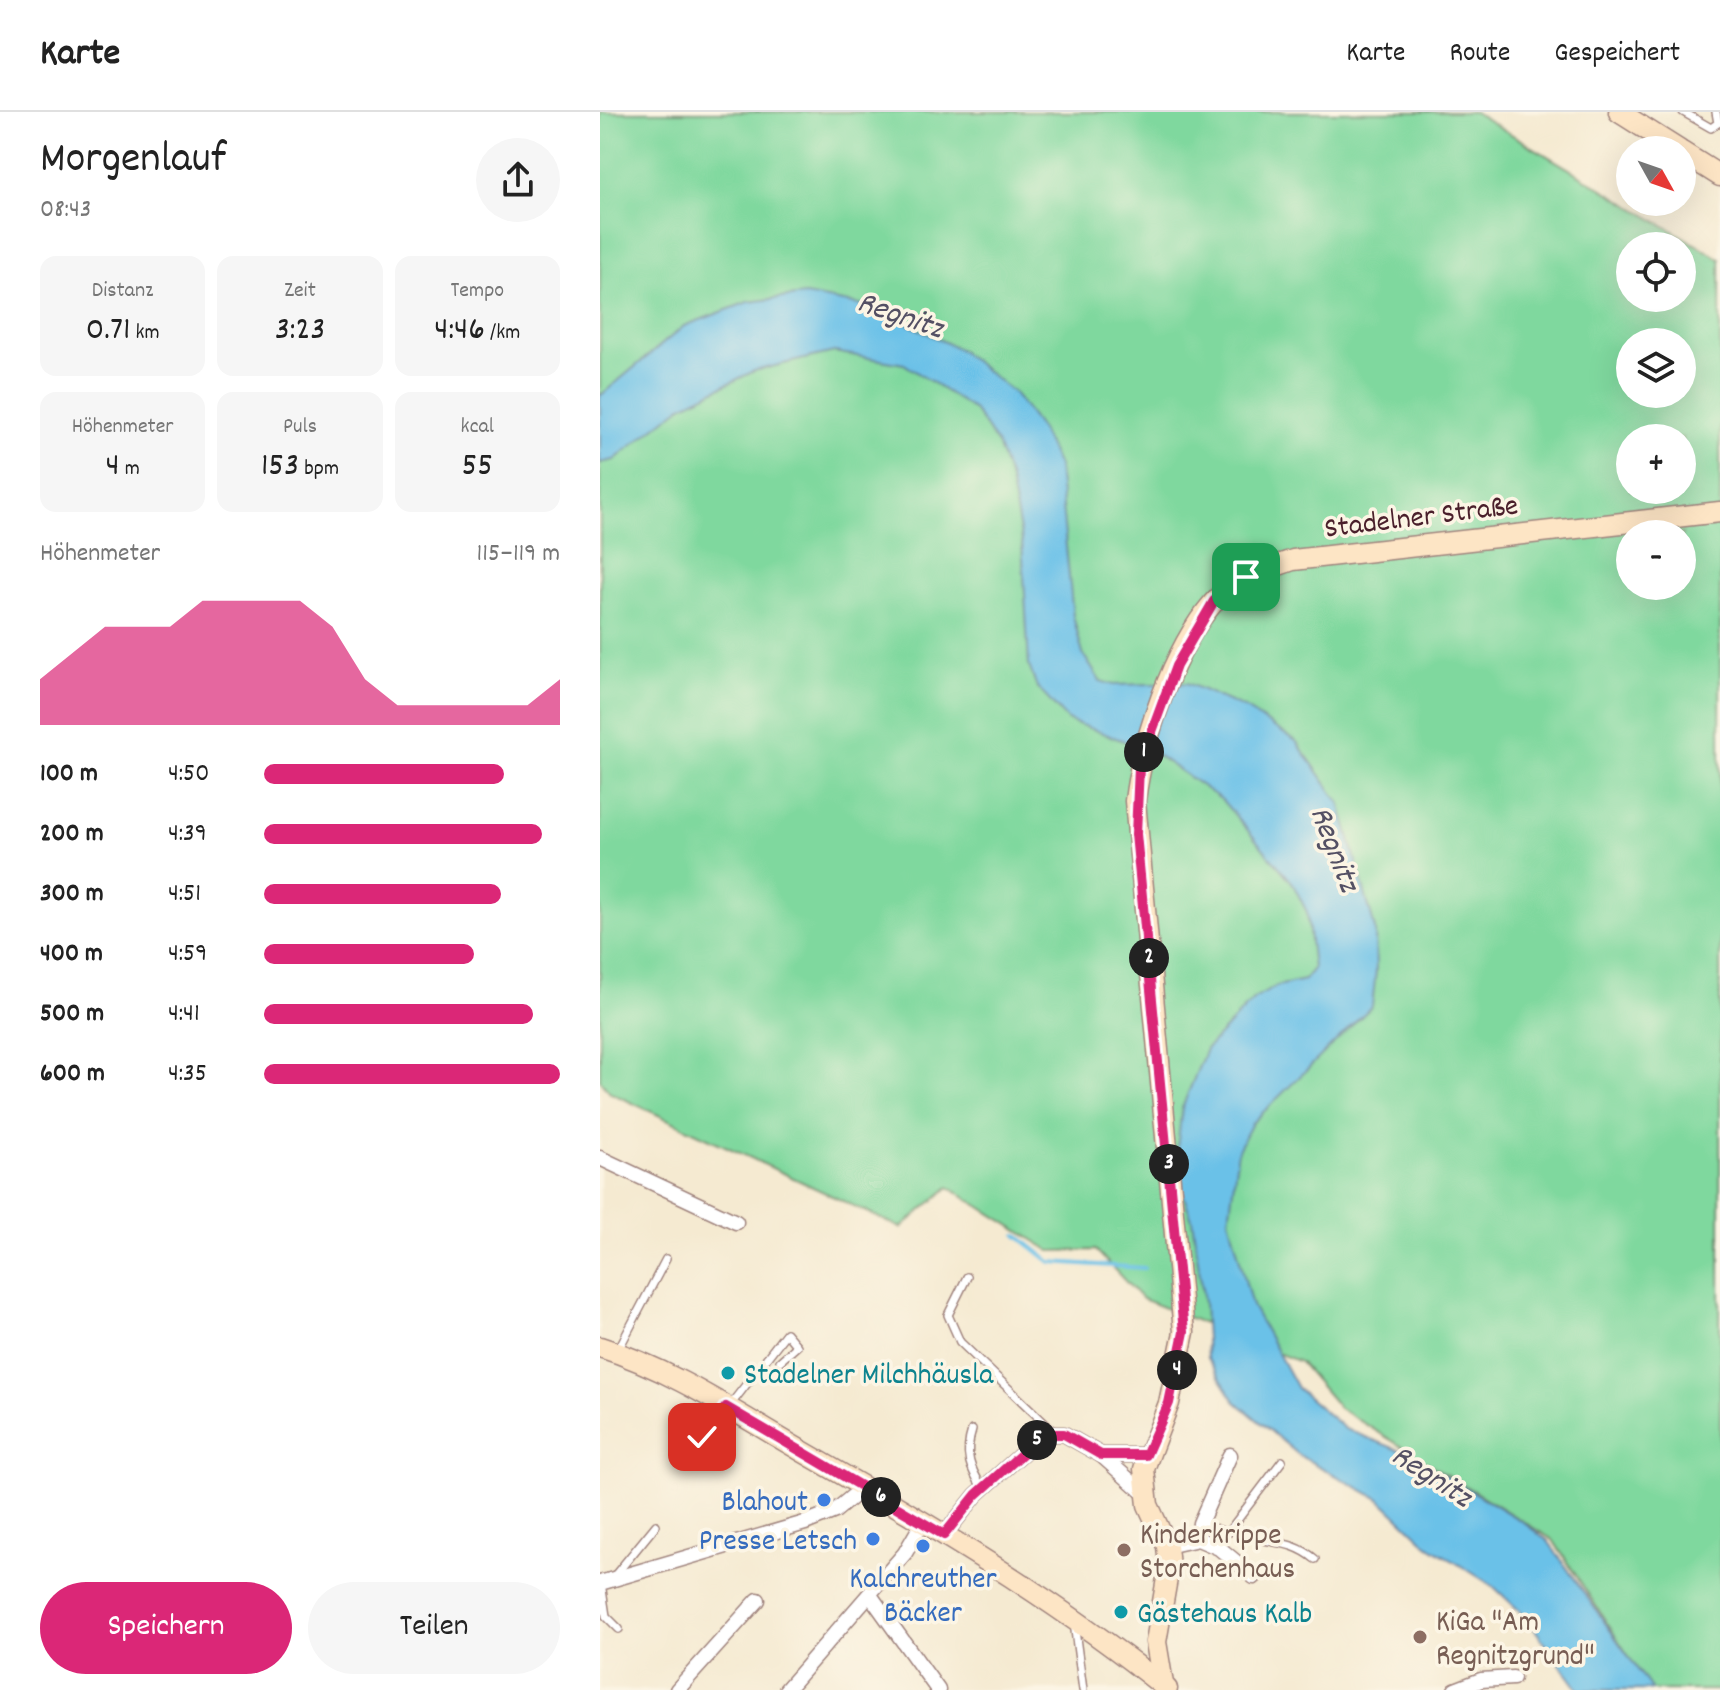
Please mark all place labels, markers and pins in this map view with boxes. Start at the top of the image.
pin [1212,543,1280,611]
pin: 1 [1124,732,1164,772]
pin: 2 [1129,938,1169,978]
pin: 3 [1149,1144,1189,1184]
pin: 4 [1157,1350,1197,1390]
place label: Stadelner Milchhäusla [744,1356,994,1399]
marker: Stadelner Milchhäusla [719,1364,737,1382]
pin [668,1403,736,1471]
pin: 5 [1017,1420,1057,1460]
pin: 6 [861,1477,901,1517]
place label: Blahout [721,1483,808,1526]
marker: Blahout [815,1491,833,1509]
place label: Kinderkrippe Storchenhaus [1140,1516,1295,1593]
place label: Presse Letsch [699,1522,857,1565]
marker: Presse Letsch [864,1530,882,1548]
marker: Kalchreuther Bäcker [914,1537,932,1555]
marker: Kinderkrippe Storchenhaus [1115,1541,1133,1559]
place label: Kalchreuther Bäcker [849,1560,997,1637]
place label: Gästehaus Kalb [1137,1595,1312,1638]
marker: Gästehaus Kalb [1112,1603,1130,1621]
place label: KiGa "Am Regnitzgrund" [1436,1603,1595,1680]
marker: KiGa "Am Regnitzgrund" [1411,1628,1429,1646]

